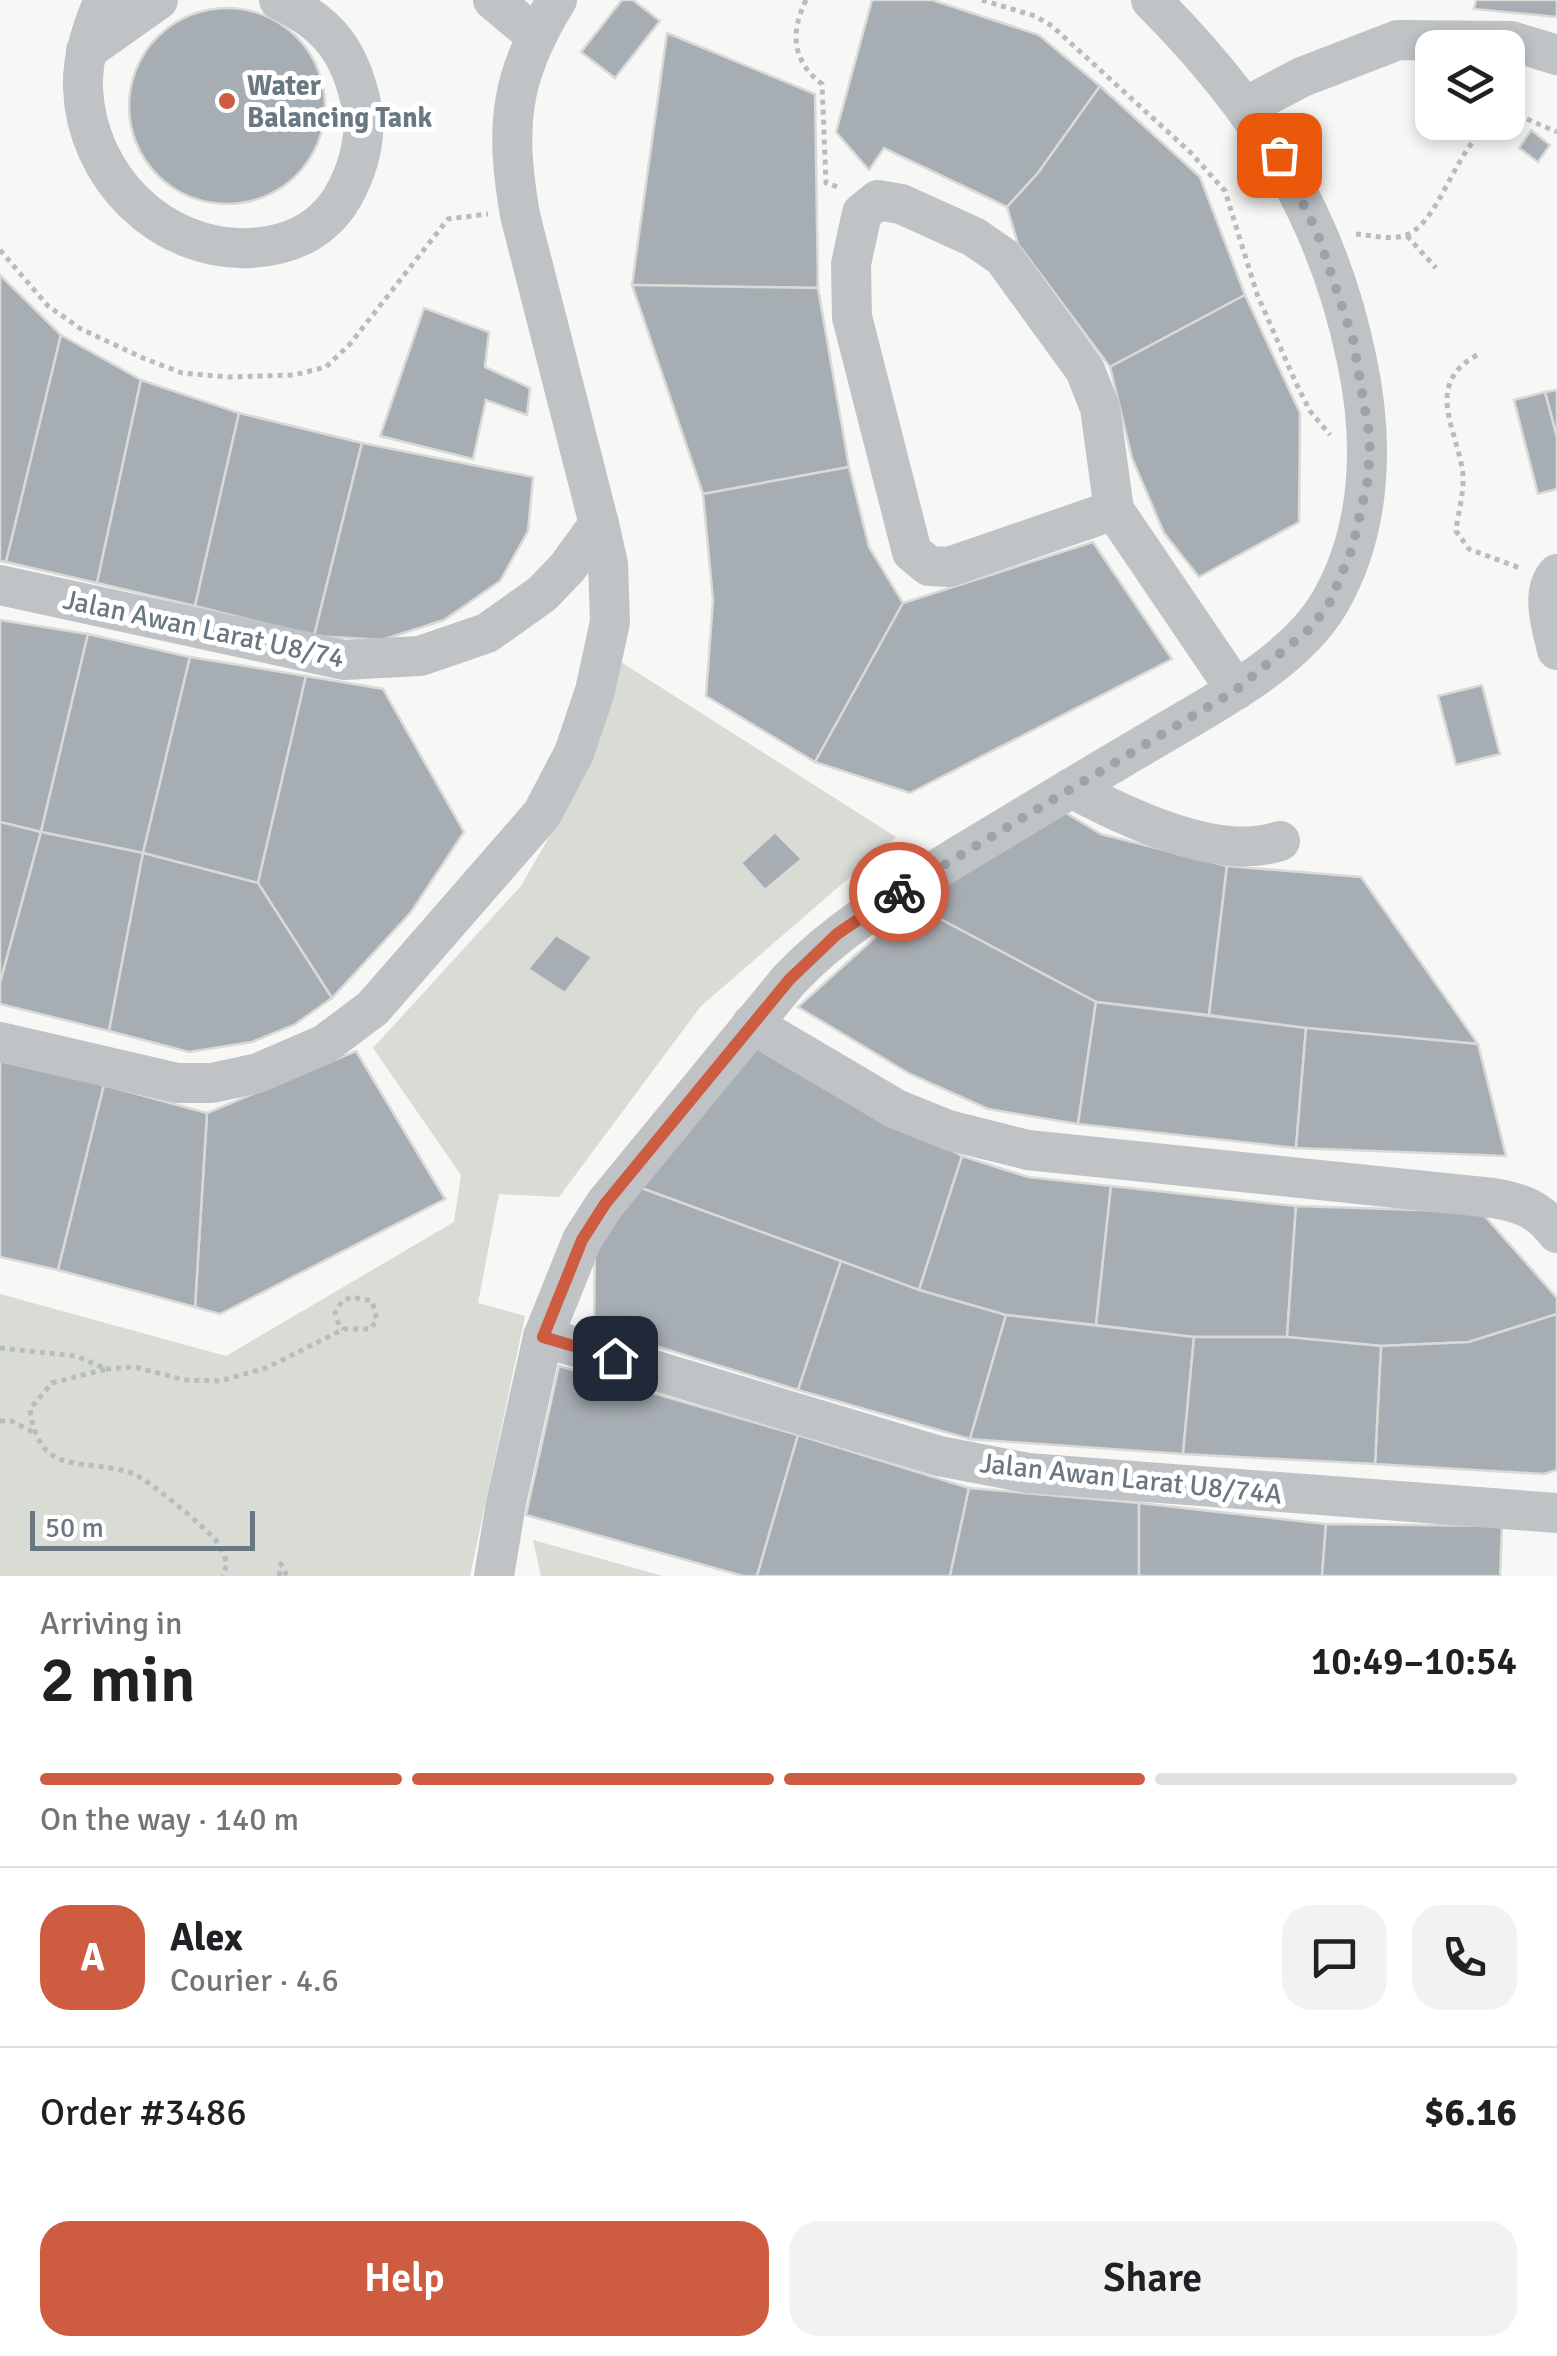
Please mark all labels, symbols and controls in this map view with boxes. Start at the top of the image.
map controls [1415,30,1525,140]
button: layers [1415,30,1525,140]
place label: Water Balancing Tank [247,69,432,135]
marker: Water Balancing Tank [216,90,238,112]
pin [1237,113,1322,198]
icon: bag [1252,128,1307,183]
street label: Jalan Awan Larat U8/74 [60,583,348,675]
courier [849,842,949,942]
icon: bike [872,865,927,920]
pin [573,1316,658,1401]
icon: home [588,1331,643,1386]
street label: Jalan Awan Larat U8/74A [978,1446,1284,1512]
scale bar [30,1506,255,1550]
text: 50 m [45,1511,104,1545]
text: Arriving in [40,1604,182,1643]
text: 10:49–10:54 [1311,1638,1517,1685]
text: 2 min [40,1640,196,1720]
text: On the way · 140 m [40,1800,299,1839]
button: chat [1282,1905,1387,2010]
button: phone [1412,1905,1517,2010]
text: Alex [170,1914,243,1961]
text: A [80,1934,105,1981]
text: Courier · 4.6 [170,1961,339,2000]
text: Order #3486 [40,2089,247,2136]
text: $6.16 [1424,2089,1517,2136]
button: Help [40,2221,769,2336]
button: Share [789,2221,1517,2336]

